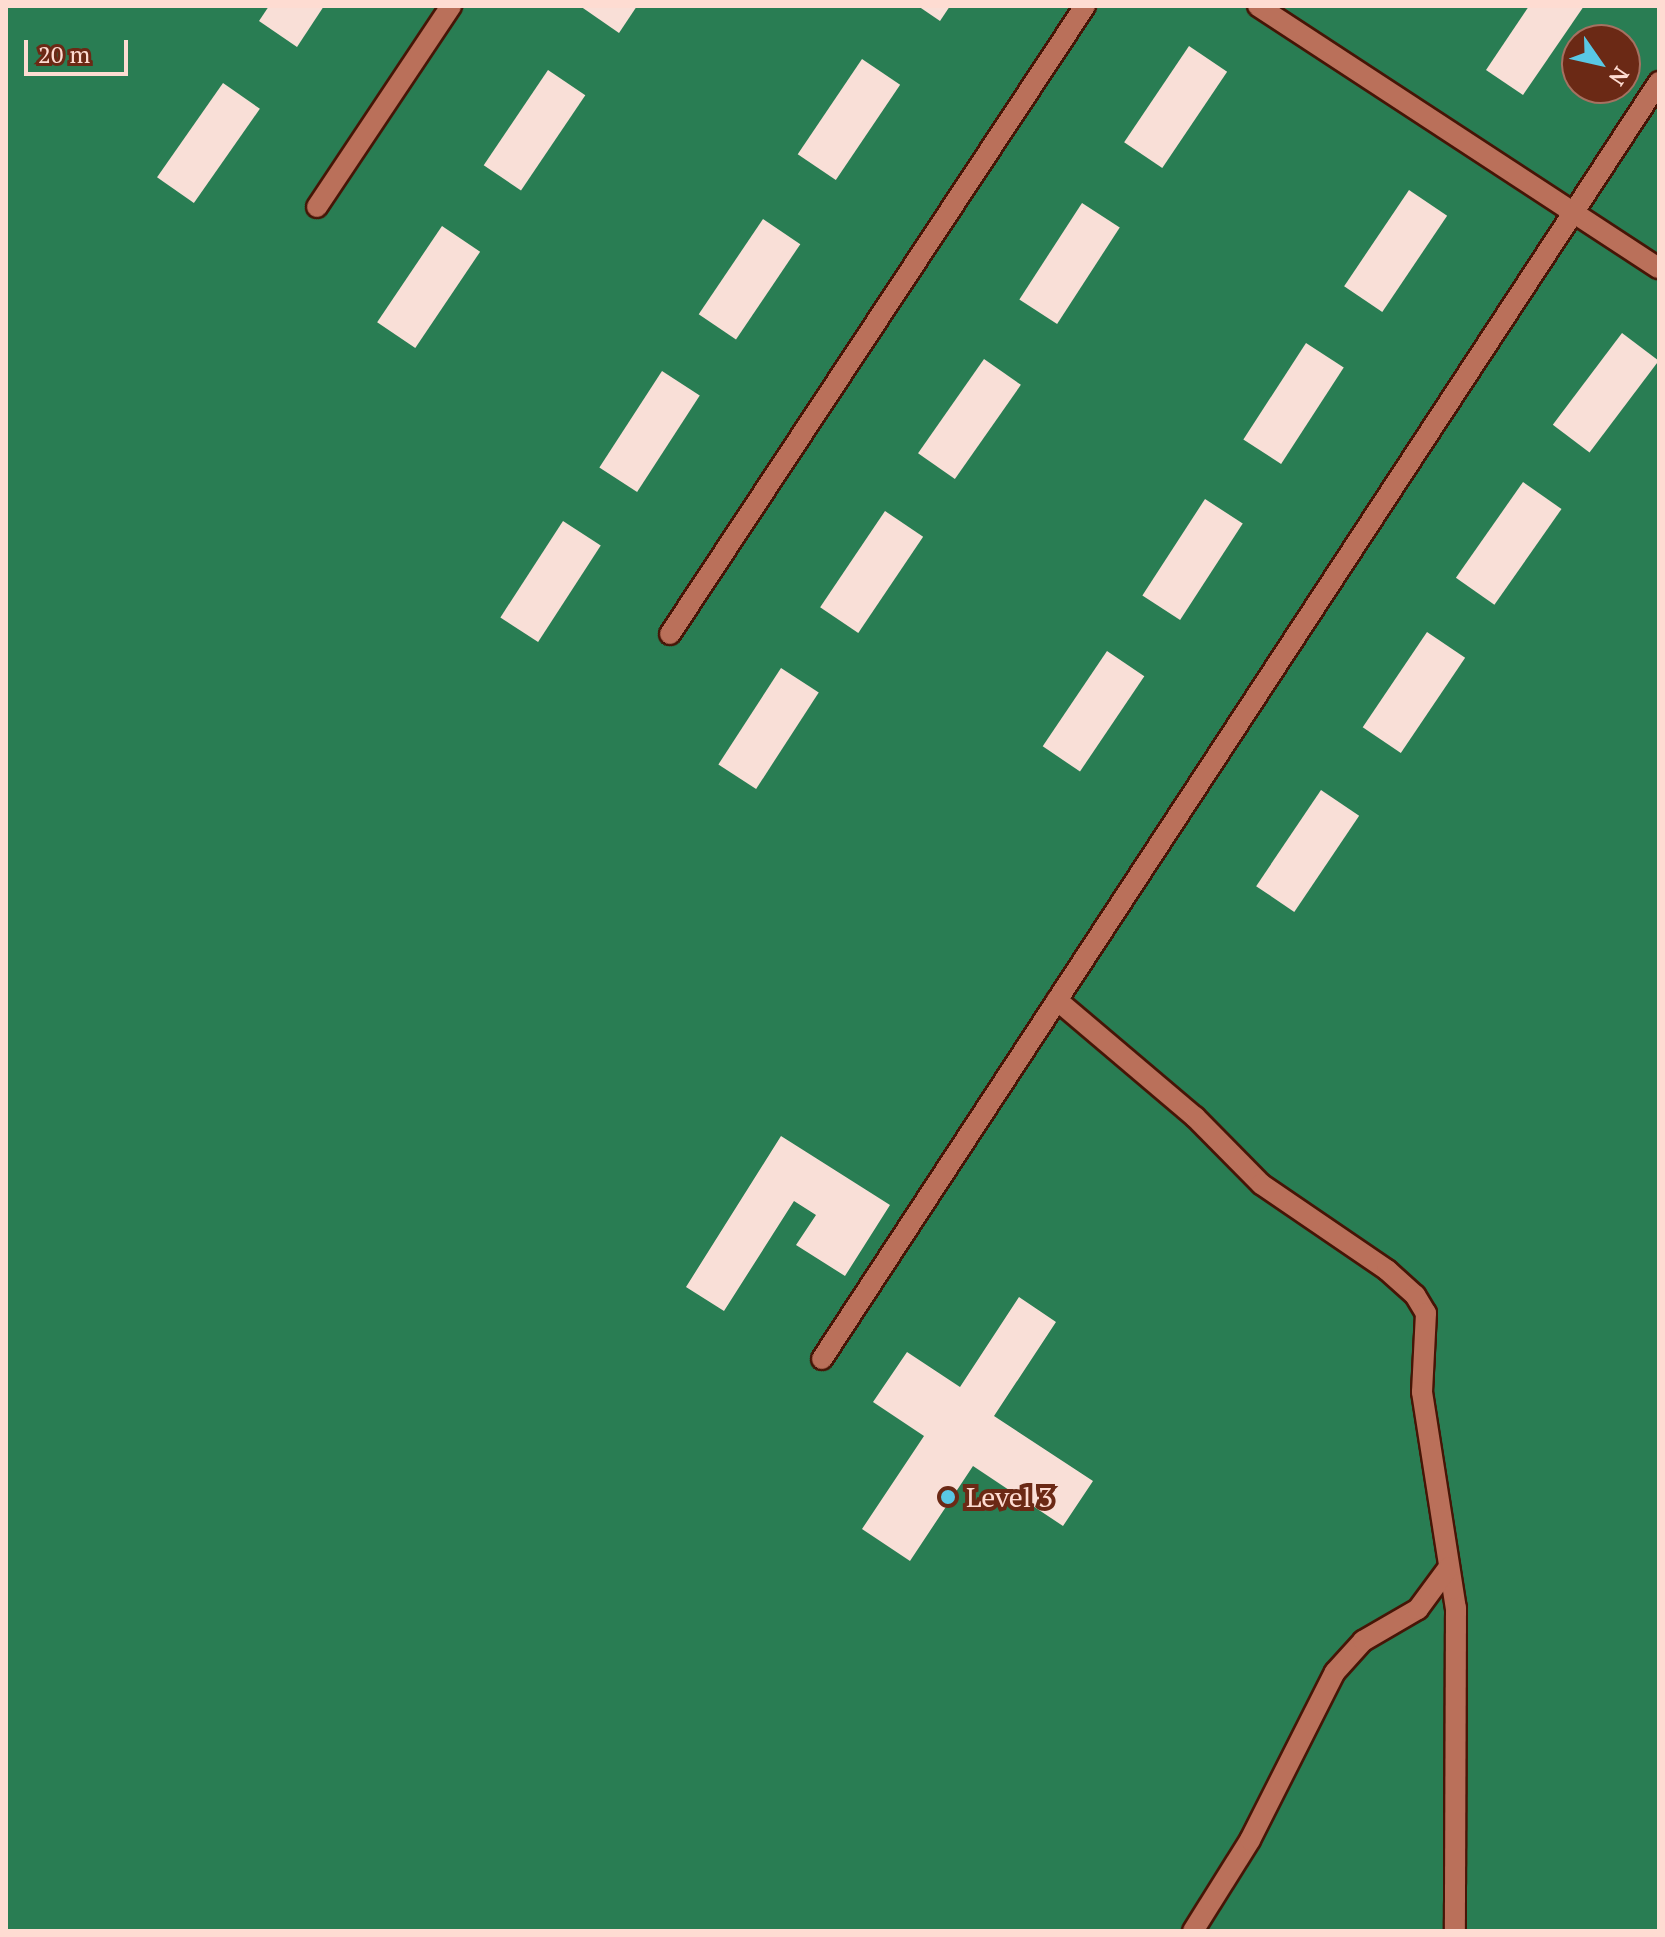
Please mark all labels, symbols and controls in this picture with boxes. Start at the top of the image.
scale bar [28,24,132,74]
north arrow [1561,24,1641,104]
text: 20 m [38,38,90,70]
text: N [1603,62,1636,92]
place label: Level 3 [966,1480,1053,1514]
marker: Level 3 [937,1486,959,1508]

